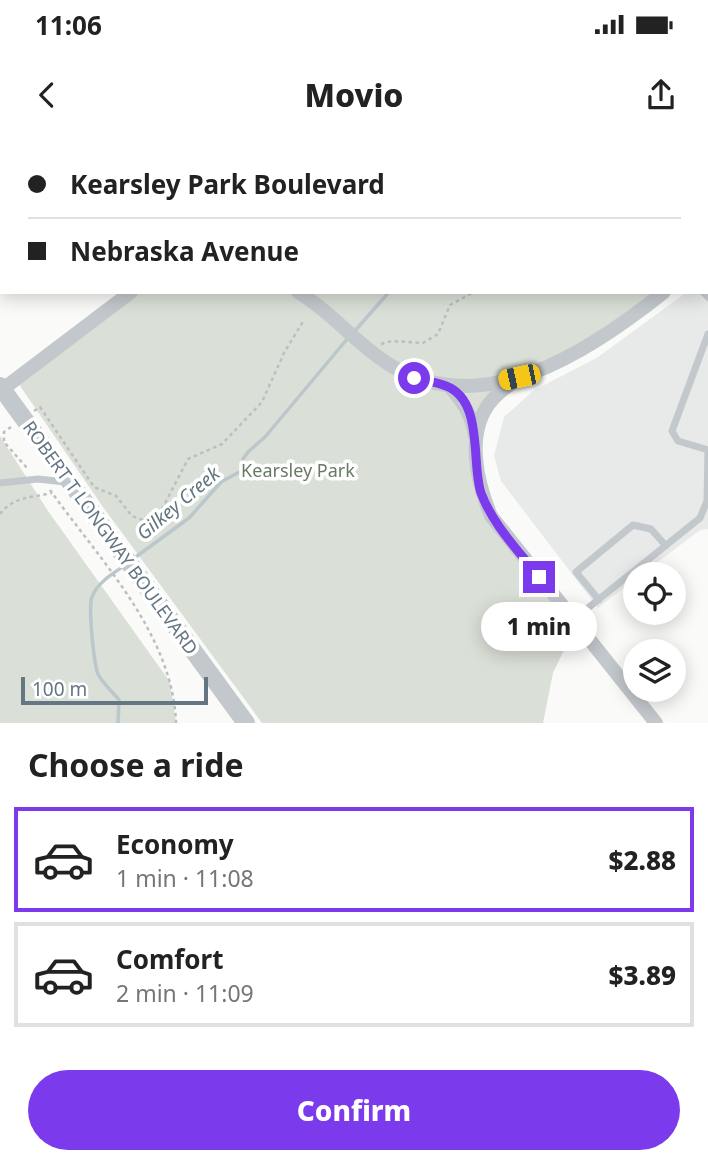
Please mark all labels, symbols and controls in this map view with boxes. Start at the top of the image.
text: 11:06 [35,7,102,43]
text: Movio [304,73,404,116]
icon: back [28,76,66,114]
icon: share [642,76,680,114]
text: Kearsley Park Boulevard [70,166,385,202]
text: Nebraska Avenue [70,233,299,269]
route start [398,362,430,394]
car [497,362,542,392]
street label: ROBERT T LONGWAY BOULEVARD [18,416,204,659]
park label: Kearsley Park [241,458,355,482]
water label: Gilkey Creek [131,460,226,546]
route end [523,561,555,593]
map controls [623,562,686,702]
button: locate [623,562,686,625]
callout: 1 min [481,602,597,650]
text: 1 min [507,610,571,642]
button: layers [623,639,686,702]
scale bar [21,674,208,706]
text: 100 m [32,676,87,702]
text: Choose a ride [28,743,244,786]
text: Economy [116,826,234,862]
icon: car [32,828,95,891]
text: $2.88 [609,842,676,878]
text: 1 min · 11:08 [116,862,254,894]
text: Comfort [116,941,224,977]
icon: car [32,943,95,1006]
text: $3.89 [609,957,676,993]
text: 2 min · 11:09 [116,977,254,1009]
button: Confirm [28,1070,680,1150]

